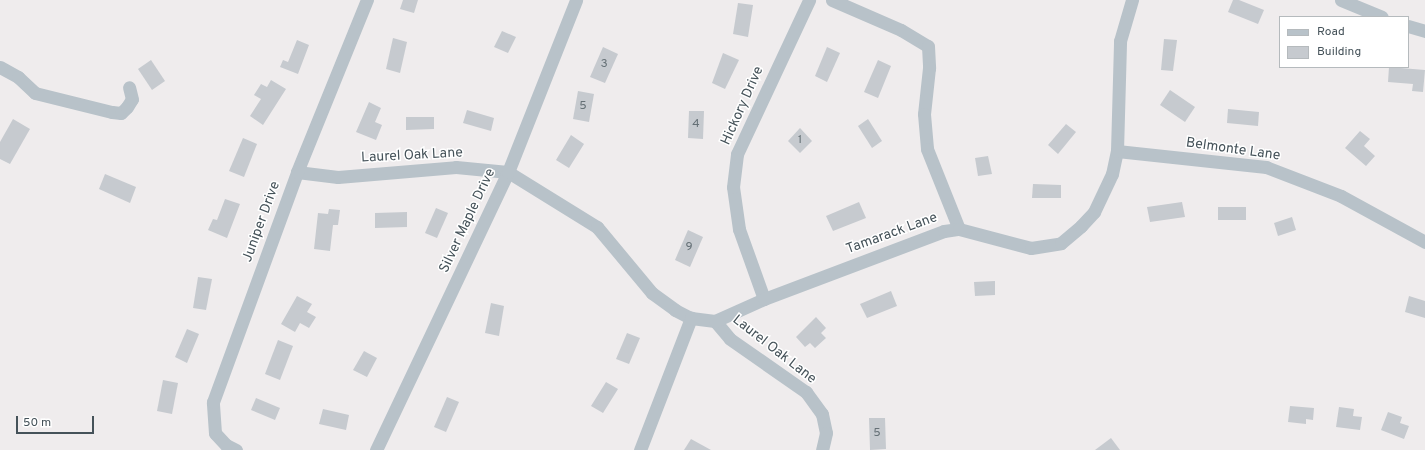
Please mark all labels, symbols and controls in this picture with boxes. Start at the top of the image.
legend [1279,16,1409,68]
text: Road [1317,24,1345,40]
text: Building [1317,44,1361,60]
house number: 3 [600,58,608,72]
street label: Hickory Drive [718,64,768,148]
house number: 5 [579,100,587,114]
house number: 4 [692,118,700,132]
house number: 1 [798,134,802,148]
street label: Belmonte Lane [1185,135,1281,165]
street label: Laurel Oak Lane [361,145,463,167]
street label: Silver Maple Drive [436,166,500,276]
street label: Juniper Drive [240,179,284,265]
street label: Tamarack Lane [844,210,940,258]
house number: 9 [685,241,693,255]
street label: Laurel Oak Lane [729,312,819,388]
scale bar [18,408,96,434]
text: 50 m [23,415,51,431]
house number: 5 [873,427,881,441]

